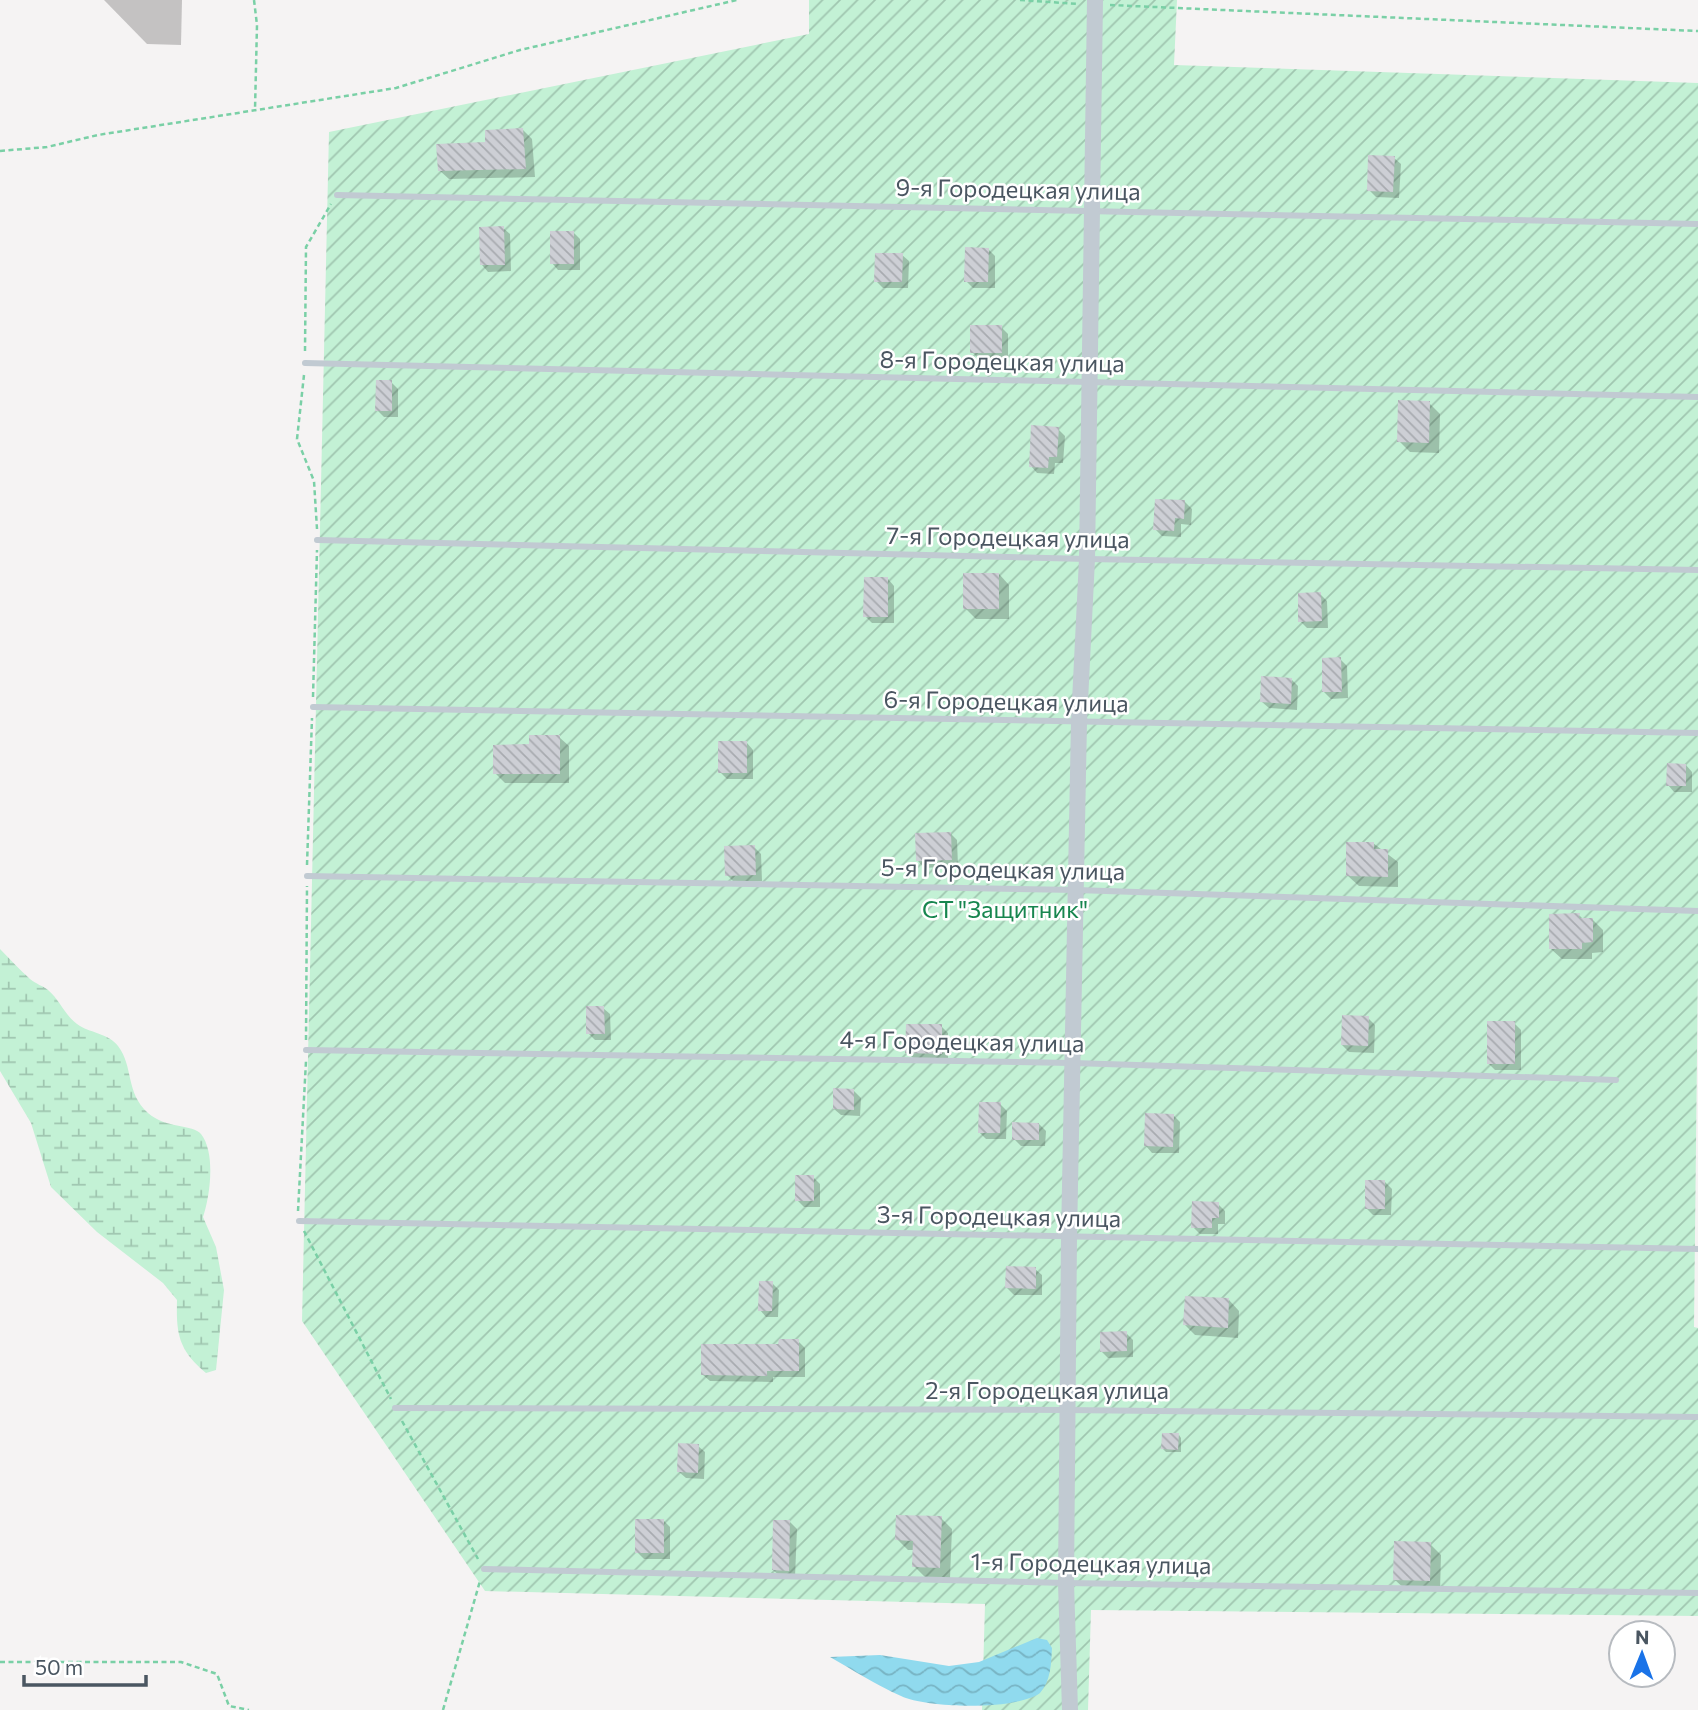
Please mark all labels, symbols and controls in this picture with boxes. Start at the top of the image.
street label: 9-я Городецкая улица [895,172,1141,205]
street label: 8-я Городецкая улица [879,344,1125,377]
street label: 7-я Городецкая улица [886,520,1130,553]
street label: 6-я Городецкая улица [883,684,1129,717]
street label: 5-я Городецкая улица [881,852,1125,885]
park label: СТ "Защитник" [922,894,1088,923]
street label: 4-я Городецкая улица [839,1024,1085,1057]
street label: 3-я Городецкая улица [877,1199,1121,1232]
street label: 2-я Городецкая улица [925,1375,1169,1404]
street label: 1-я Городецкая улица [970,1546,1212,1579]
north arrow [1607,1619,1677,1689]
text: N [1635,1625,1650,1648]
scale bar [24,1644,147,1688]
text: 50 m [35,1654,83,1679]

